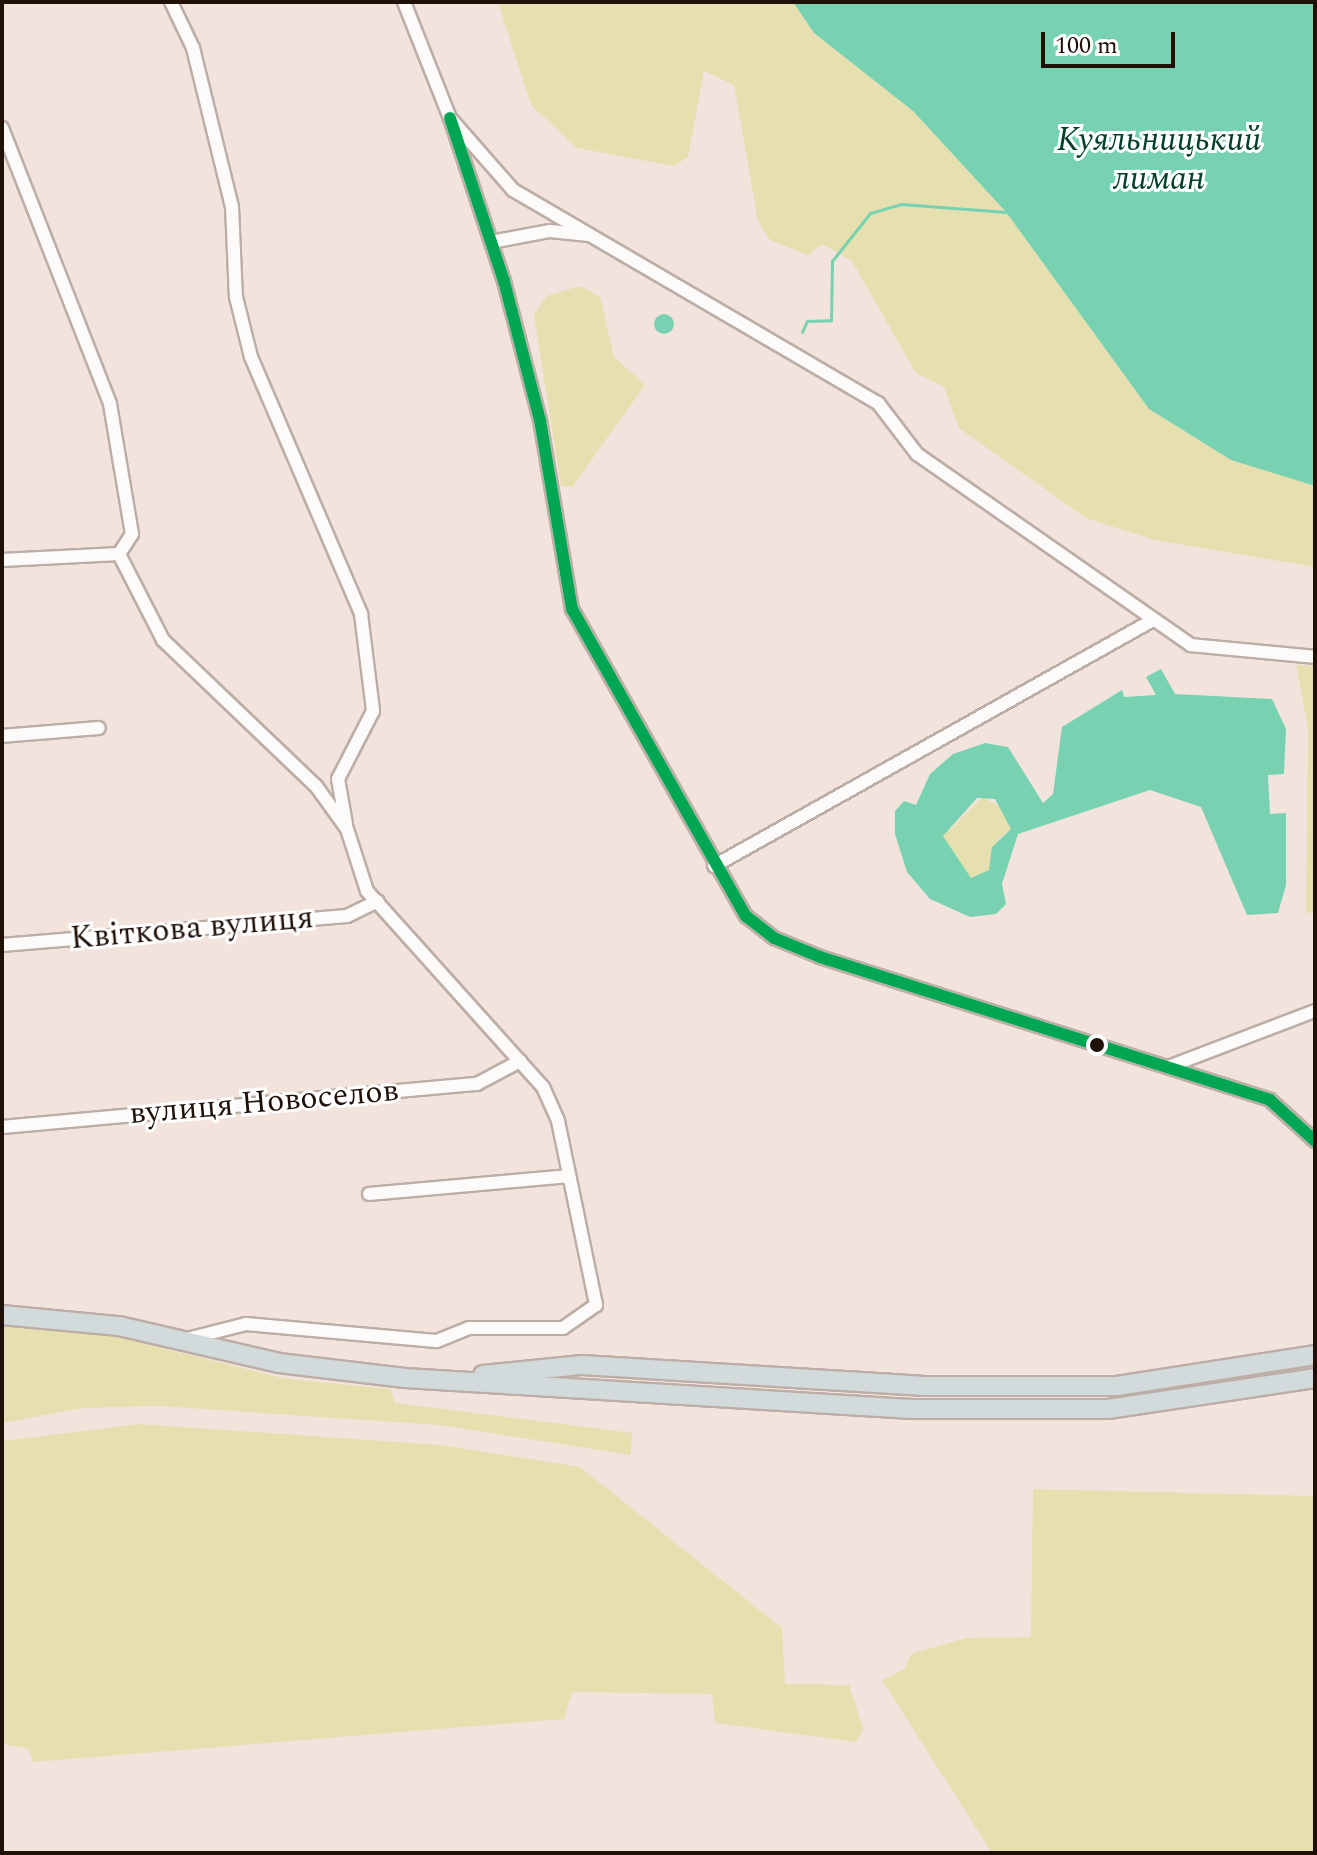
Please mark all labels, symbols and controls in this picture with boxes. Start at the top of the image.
scale bar [1045,16,1179,66]
text: 100 m [1055,28,1118,64]
water label: Куяльницький лиман [1057,120,1261,200]
street label: Квіткова вулиця [69,899,315,959]
unlabelled marker [1089,1037,1105,1053]
street label: вулиця Новоселов [128,1072,400,1134]

